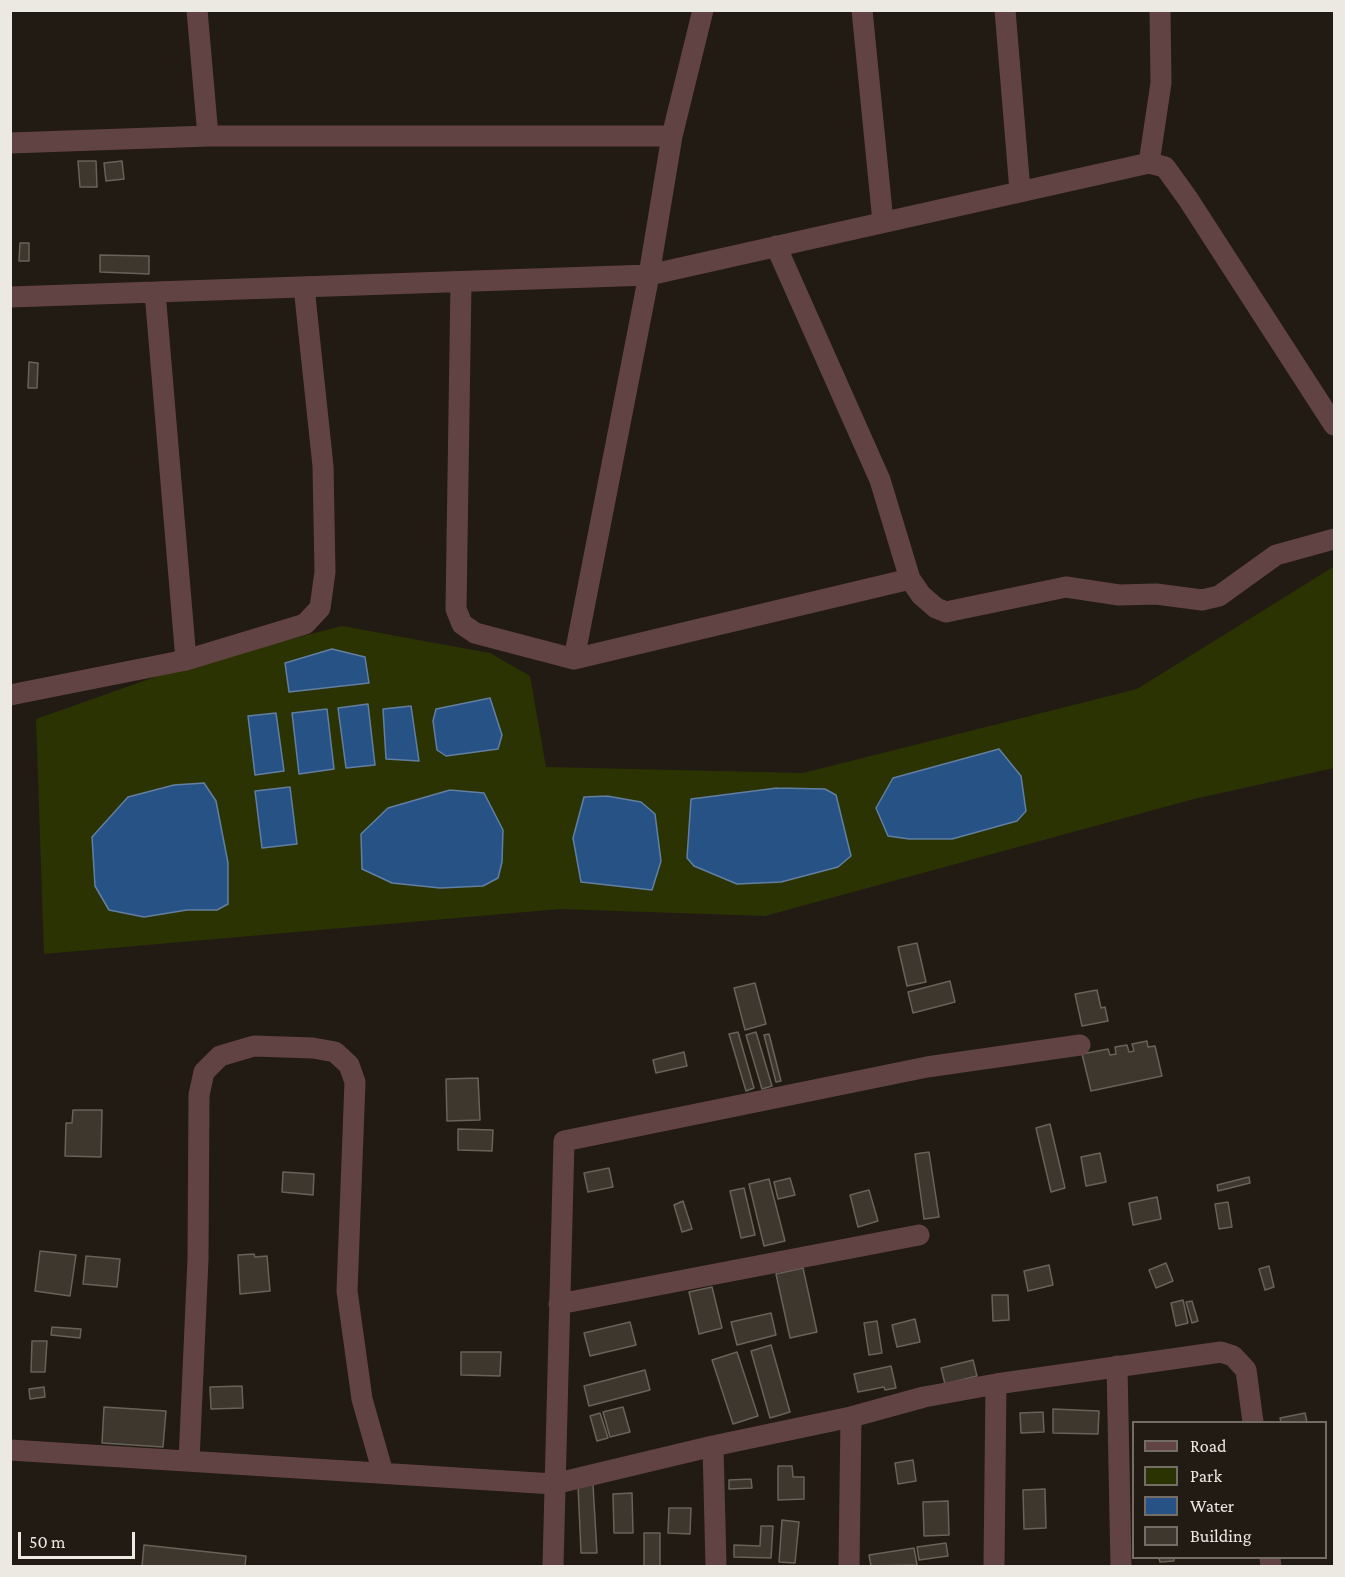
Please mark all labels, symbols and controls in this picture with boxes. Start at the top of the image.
legend [1132,1421,1327,1559]
text: Road [1190,1436,1227,1456]
text: Park [1190,1466,1222,1486]
text: Water [1190,1496,1234,1516]
scale bar [21,1520,138,1558]
text: Building [1190,1526,1251,1546]
text: 50 m [29,1532,66,1552]

